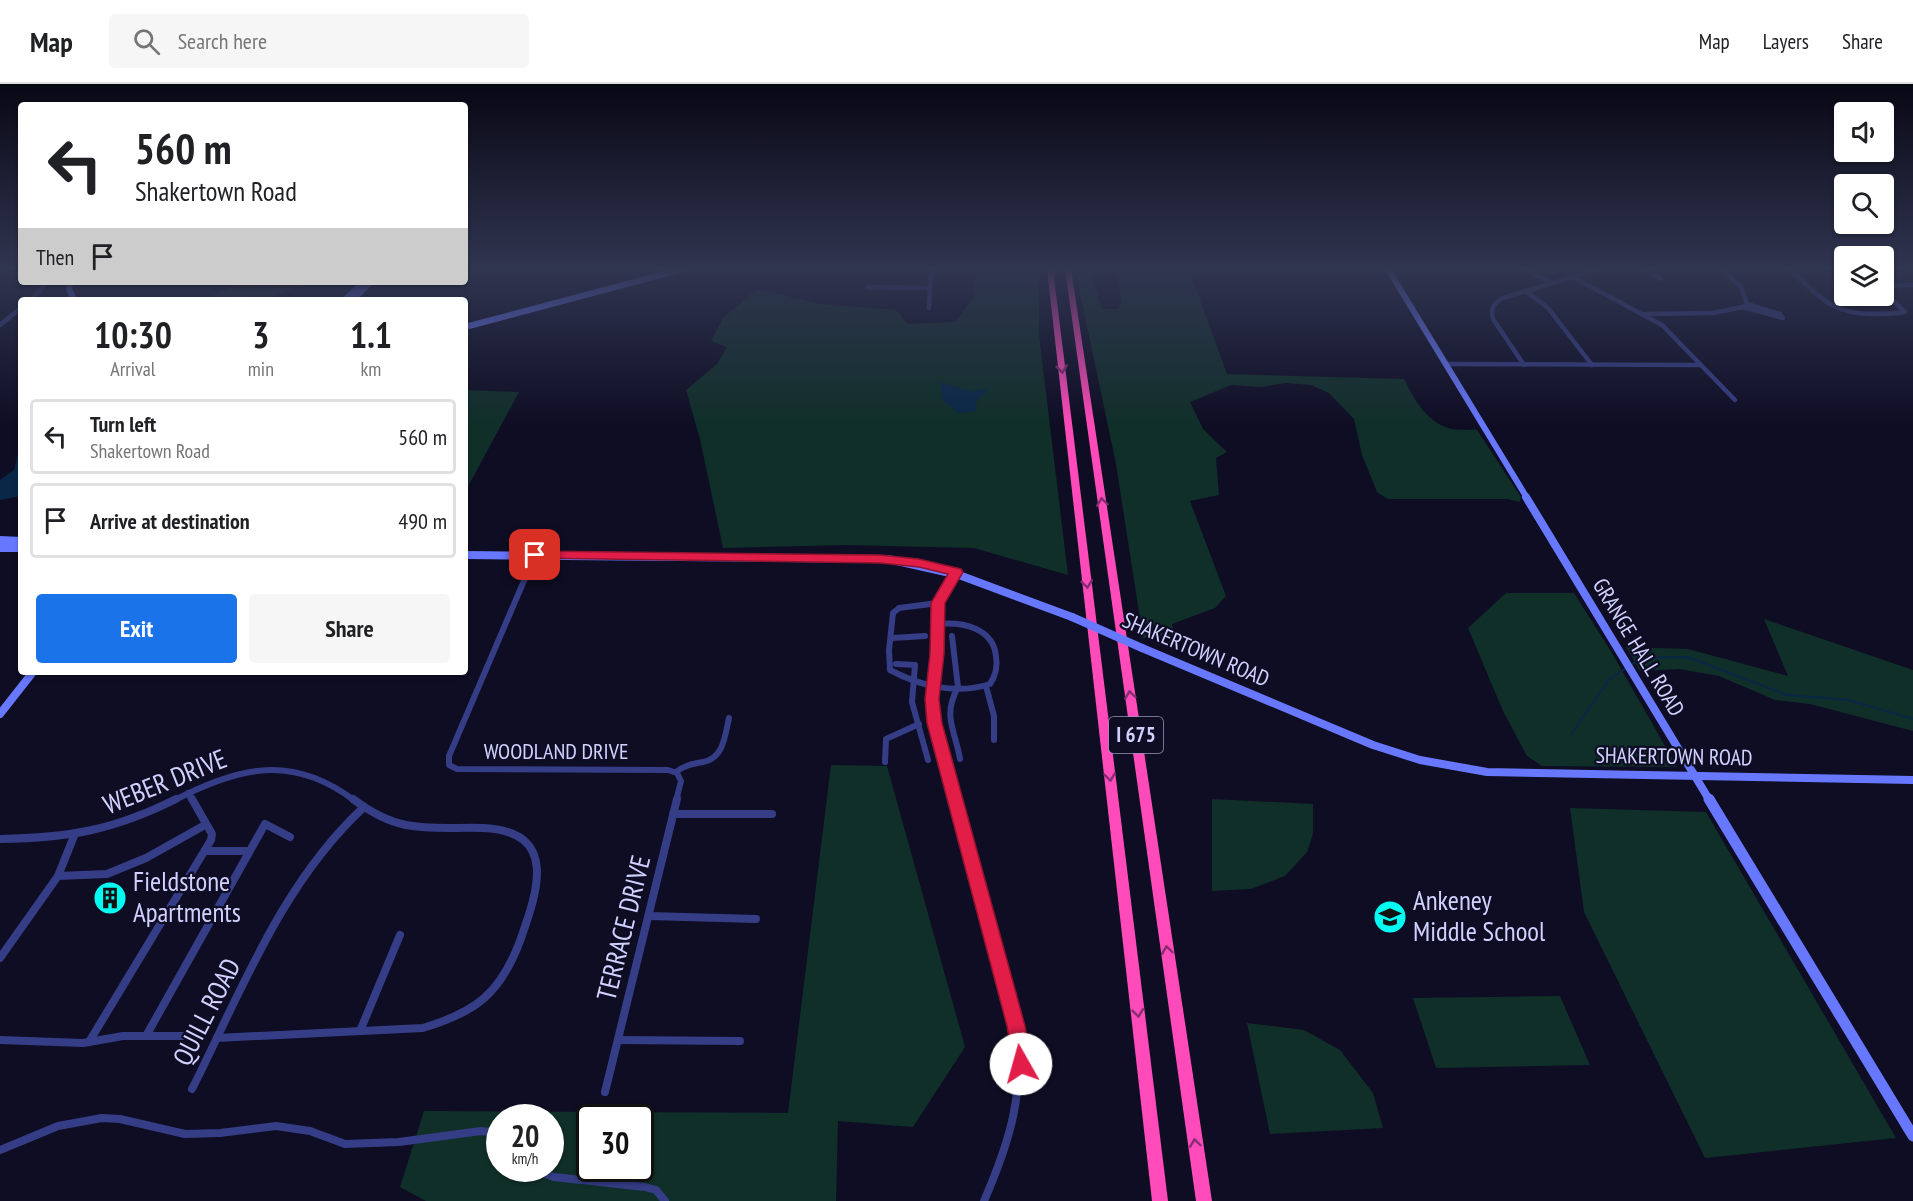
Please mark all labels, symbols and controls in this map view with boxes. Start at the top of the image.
search box [109,14,529,68]
text: Map [30,23,73,60]
icon: search [130,25,163,58]
text: Search here [178,27,267,55]
text: Map [1699,28,1730,55]
text: Layers [1763,28,1809,55]
text: Share [1842,28,1883,55]
map controls [1834,102,1894,306]
button: sound [1834,102,1894,162]
text: 560 m [135,121,232,176]
icon: left [36,126,114,204]
text: Shakertown Road [135,174,297,208]
button: search [1834,174,1894,234]
icon: arrive [86,240,119,273]
text: Then [36,243,74,271]
button: layers [1834,246,1894,306]
text: 10:30 [94,311,172,358]
text: 3 [252,311,269,358]
text: 1.1 [350,311,392,358]
text: Arrival [110,356,156,382]
text: min [248,356,274,382]
text: km [361,356,381,382]
one-way arrow [1055,365,1067,374]
text: Turn left [90,410,156,438]
icon: left [39,420,72,453]
text: 560 m [398,423,447,451]
text: Shakertown Road [90,438,210,464]
one-way arrow [1097,497,1109,506]
icon: arrive [39,504,72,537]
text: Arrive at destination [90,507,250,535]
text: 490 m [398,507,447,535]
pin [509,529,560,580]
icon: arrive [518,538,551,571]
street label: GRANGE HALL ROAD [1587,573,1691,721]
one-way arrow [1080,579,1093,588]
button: Exit [36,594,237,663]
button: Share [249,594,450,663]
street label: SHAKERTOWN ROAD [1118,605,1274,693]
one-way arrow [1125,690,1137,699]
road number: I 675 [1109,717,1163,753]
street label: WOODLAND DRIVE [484,737,628,765]
street label: WEBER DRIVE [98,741,231,821]
street label: SHAKERTOWN ROAD [1595,741,1753,771]
one-way arrow [1103,773,1116,782]
street label: TERRACE DRIVE [589,852,657,1004]
place label: Fieldstone Apartments [133,864,241,929]
building icon: Fieldstone Apartments [92,880,128,916]
place label: Ankeney Middle School [1413,883,1546,948]
school or university icon: Ankeney Middle School [1372,899,1408,935]
one-way arrow [1161,946,1173,955]
street label: QUILL ROAD [165,952,248,1071]
one-way arrow [1131,1008,1144,1017]
position arrow [989,1032,1053,1096]
speed limit sign: 30 [576,1104,654,1182]
text: 20 [511,1116,539,1155]
one-way arrow [1190,1139,1202,1148]
text: km/h [512,1149,538,1168]

